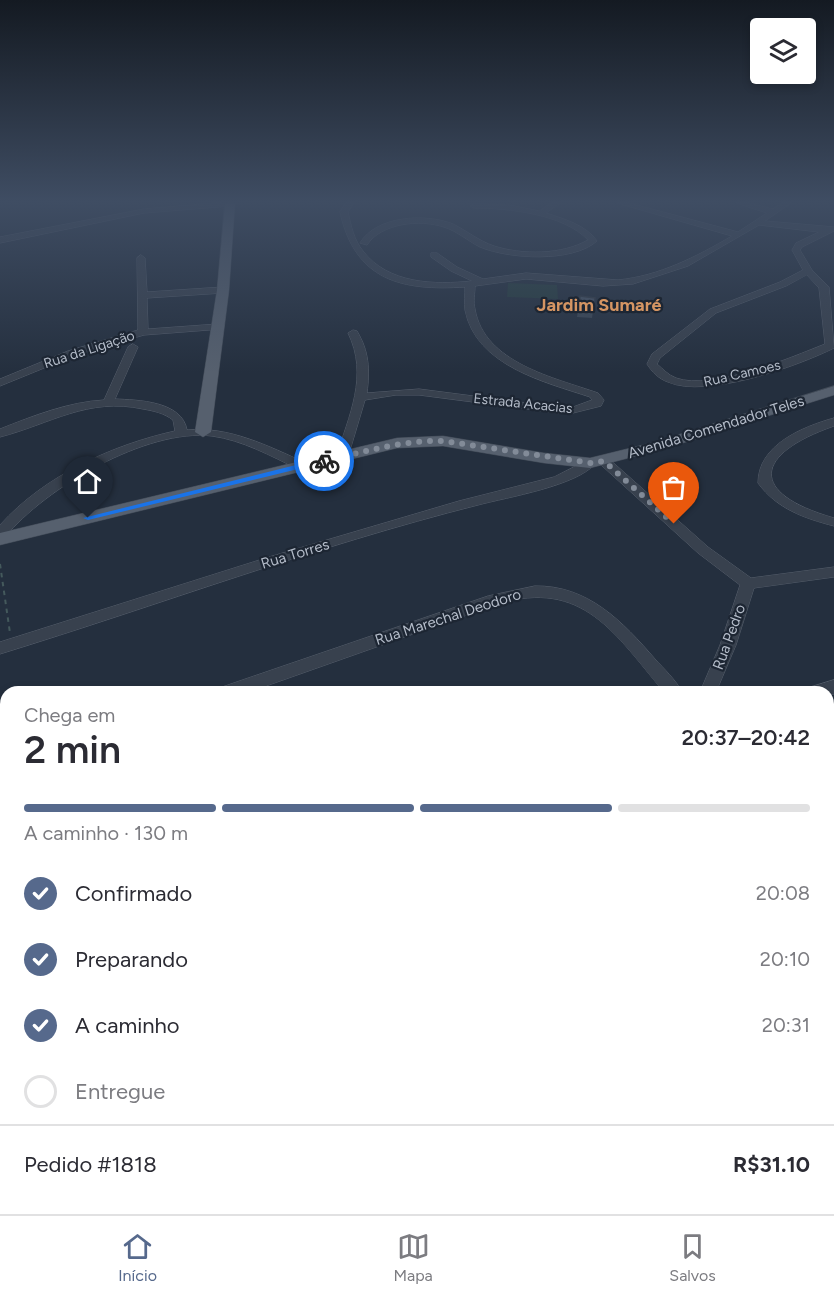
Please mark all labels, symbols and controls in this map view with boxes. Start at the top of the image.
map controls [750,18,816,84]
button: layers [750,18,816,84]
district label: Jardim Sumaré [536,294,662,316]
street label: Rua da Ligação [42,327,137,372]
street label: Rua Camoes [702,356,782,391]
street label: Estrada Acacias [473,390,573,417]
street label: Avenida Comendador Teles [626,392,806,462]
courier [294,431,354,491]
icon: bike [308,445,341,478]
pin [62,456,113,518]
pin [648,462,699,524]
icon: home [71,465,104,498]
icon: bag [657,471,690,504]
street label: Rua Torres [259,535,331,573]
street label: Rua Marechal Deodoro [373,585,524,649]
street label: Rua Pedro [709,602,749,672]
text: Chega em [24,703,115,727]
text: 20:37–20:42 [681,724,810,751]
text: 2 min [24,726,121,773]
text: A caminho · 130 m [24,821,188,845]
icon: check [24,877,57,910]
text: Confirmado [75,880,192,907]
text: 20:08 [756,881,810,905]
icon: check [24,943,57,976]
text: Preparando [75,946,188,973]
text: 20:10 [760,947,810,971]
icon: check [24,1009,57,1042]
text: A caminho [75,1012,180,1039]
text: 20:31 [762,1013,810,1037]
text: Entregue [75,1078,165,1105]
text: Pedido #1818 [24,1151,157,1178]
text: R$31.10 [733,1151,810,1178]
tab: Início [118,1230,157,1285]
tab: Mapa [393,1230,433,1285]
tab: Salvos [669,1230,716,1285]

